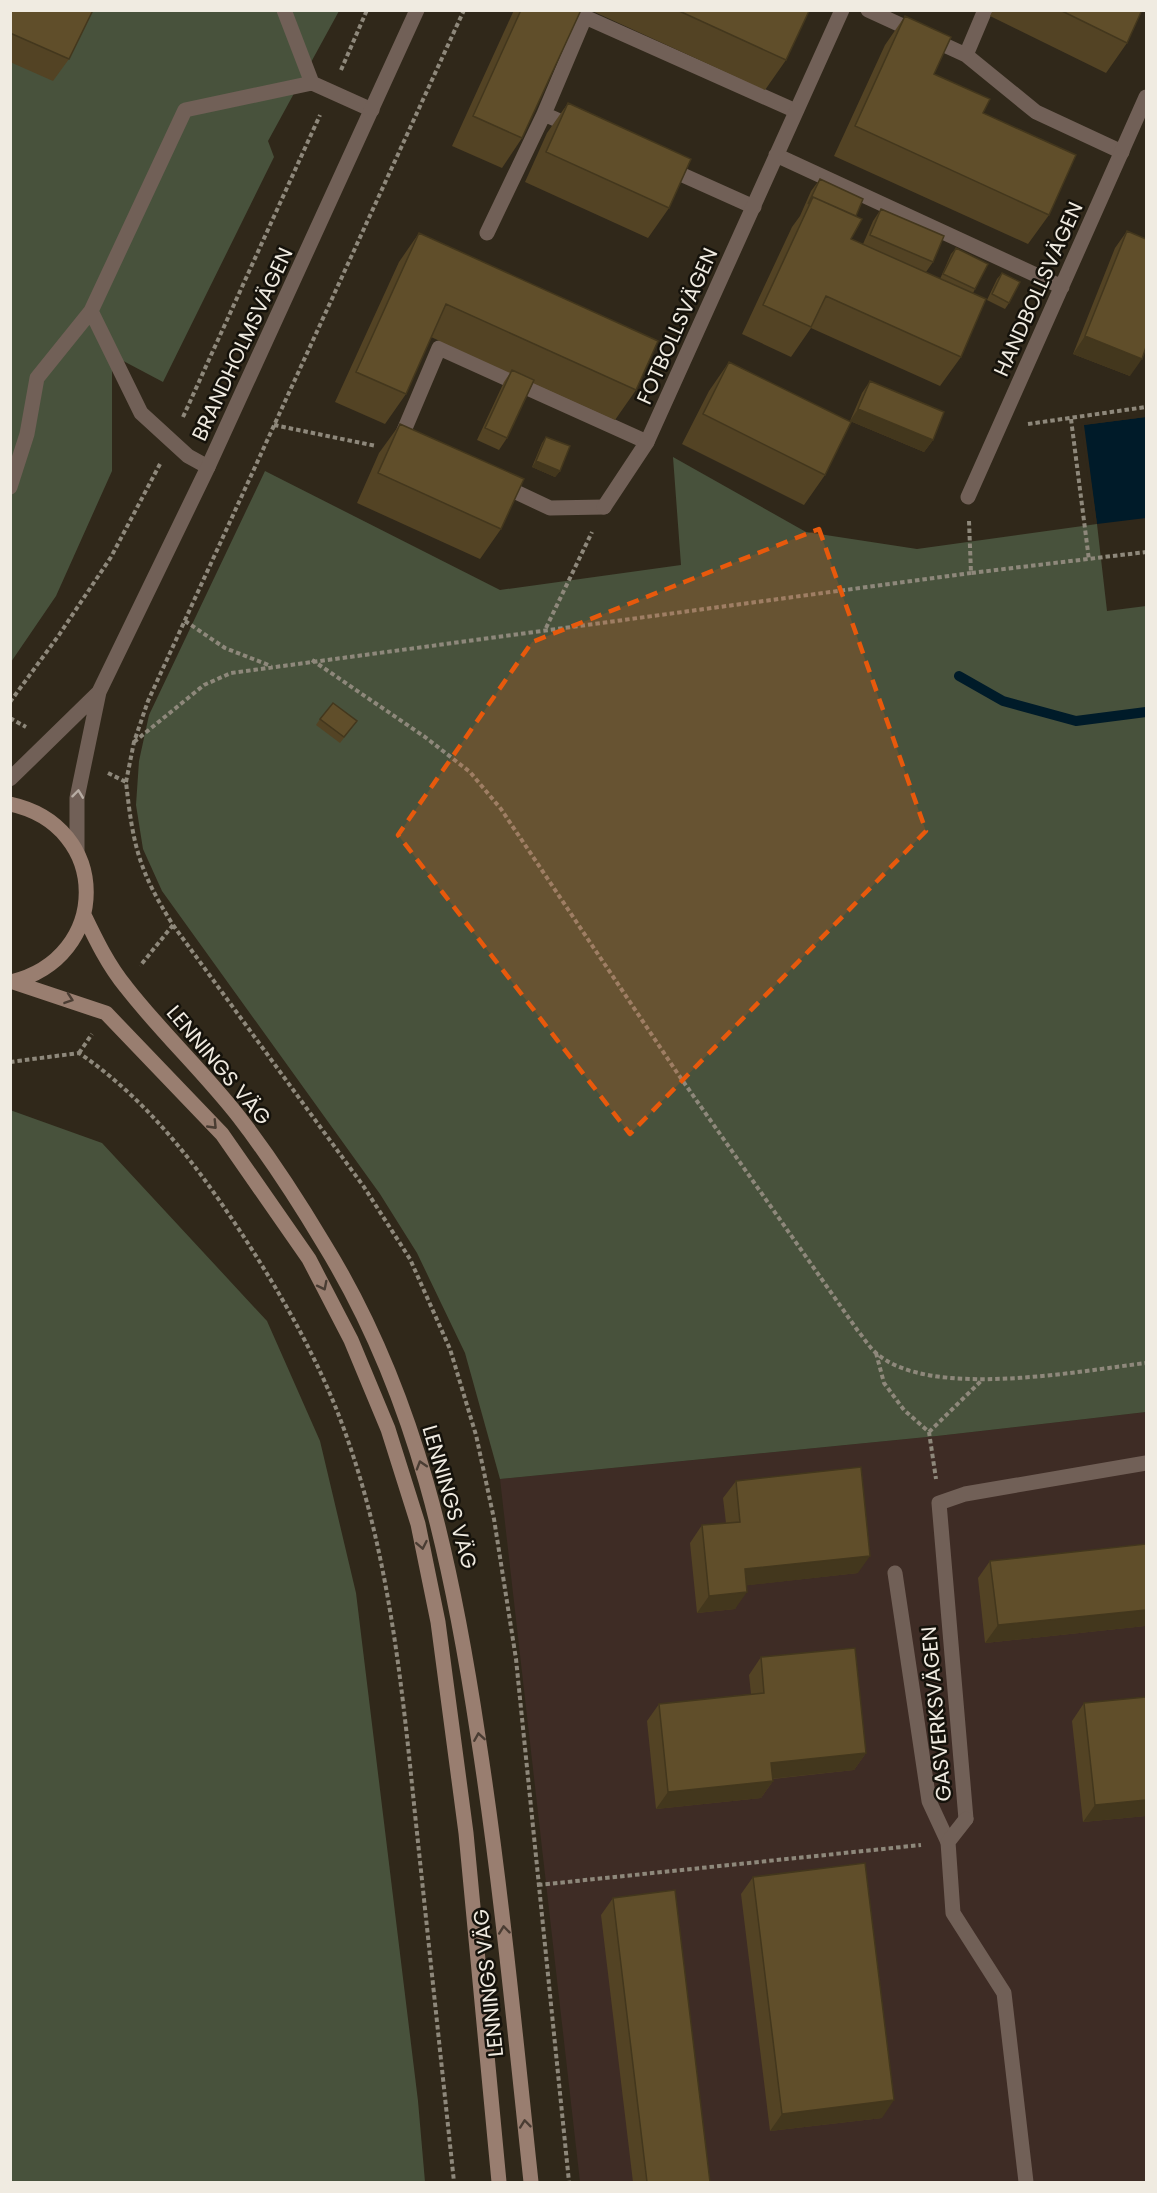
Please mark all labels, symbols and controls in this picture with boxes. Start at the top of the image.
street label: HANDBOLLSVÄGEN [986,197,1090,381]
street label: BRANDHOLMSVÄGEN [184,243,300,445]
street label: FOTBOLLSVÄGEN [629,243,725,409]
one-way arrow [72,789,84,798]
one-way arrow [63,991,74,1004]
street label: LENNINGS VÄG [160,999,278,1131]
one-way arrow [206,1117,217,1128]
one-way arrow [316,1279,327,1290]
street label: LENNINGS VÄG [416,1422,484,1572]
one-way arrow [416,1460,428,1471]
one-way arrow [415,1540,428,1550]
street label: GASVERKSVÄGEN [914,1625,958,1803]
one-way arrow [473,1732,485,1742]
street label: LENNINGS VÄG [466,1908,510,2058]
one-way arrow [498,1926,510,1935]
one-way arrow [519,2120,531,2129]

